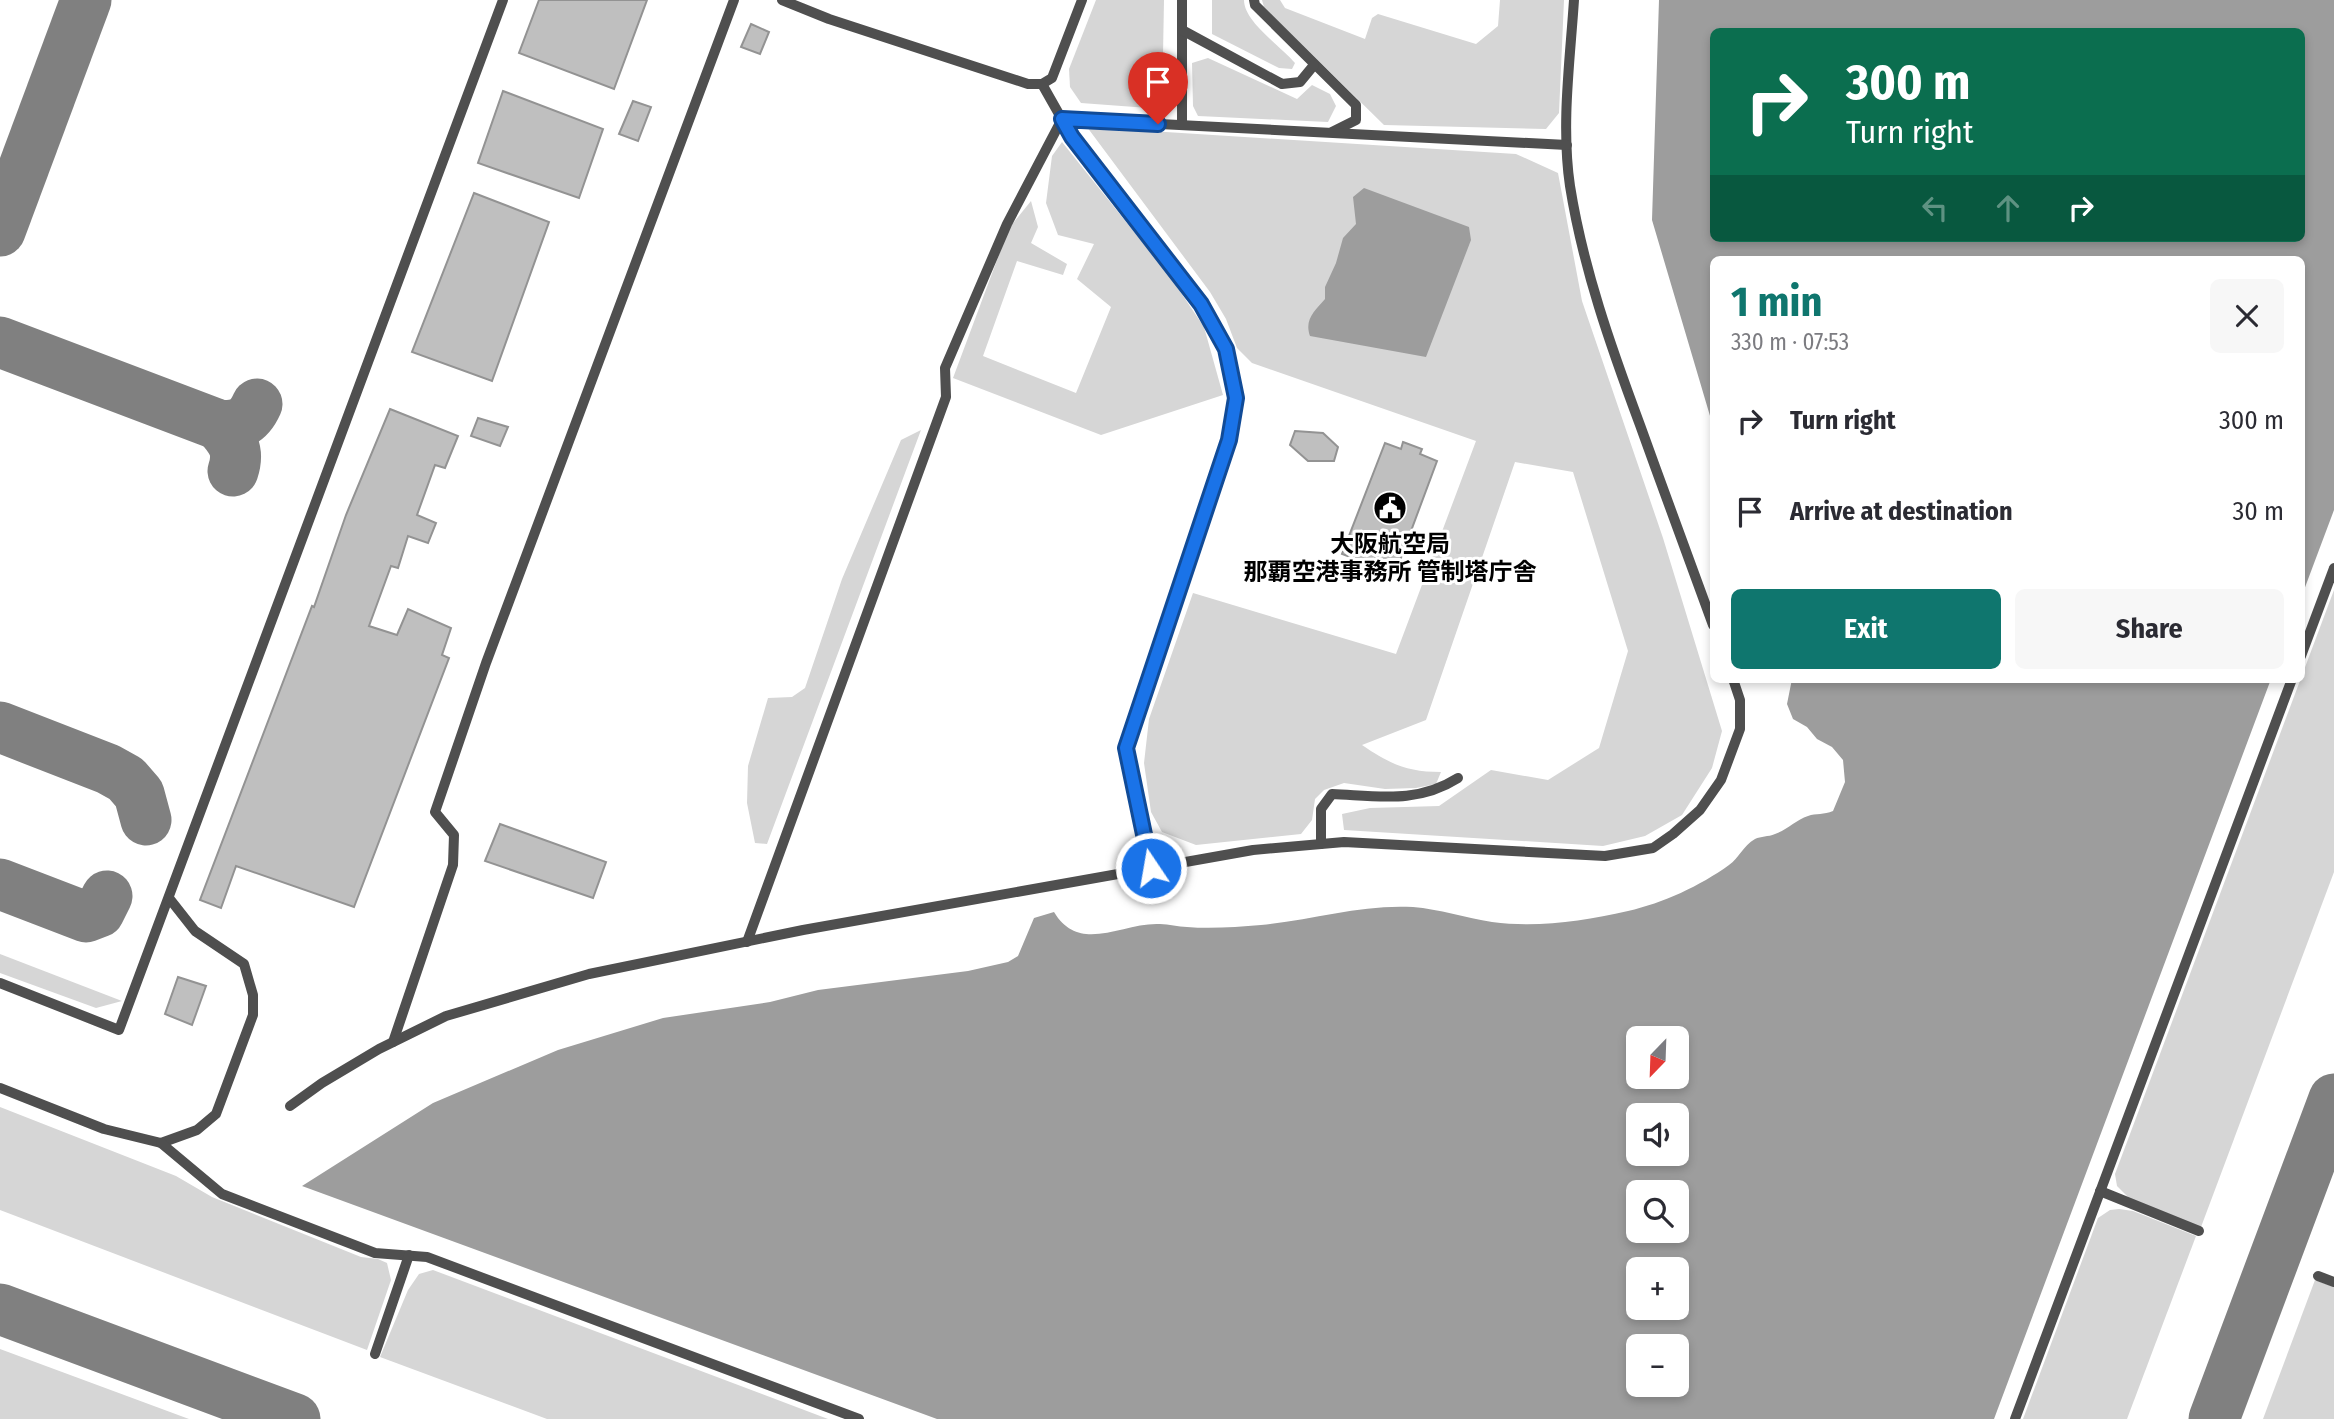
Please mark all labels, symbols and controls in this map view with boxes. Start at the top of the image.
pin [1128,52,1188,124]
text: 300 m [1846,53,1970,112]
icon: right [1731,56,1822,147]
icon: arrive [1139,63,1177,101]
text: Turn right [1846,113,1973,151]
icon: left [1916,189,1954,227]
icon: ahead [1989,189,2027,227]
icon: right [2062,189,2100,227]
text: 1 min [1731,277,1822,327]
button: close [2210,279,2284,353]
text: 330 m · 07:53 [1731,328,1849,356]
icon: right [1731,402,1769,440]
text: Turn right [1790,405,1896,436]
text: 300 m [2219,405,2284,436]
public building icon: 大阪航空局 那覇空港事務所 管制塔庁舎 [1371,489,1409,527]
icon: arrive [1731,493,1769,531]
text: Arrive at destination [1790,496,2013,527]
text: 30 m [2233,496,2284,527]
place label: 大阪航空局 那覇空港事務所 管制塔庁舎 [1244,530,1537,586]
button: Exit [1731,589,2001,669]
button: Share [2015,589,2284,669]
position arrow [1114,831,1188,905]
north arrow [1626,1026,1689,1088]
map controls [1626,1026,1689,1397]
button: sound [1626,1103,1689,1166]
button: search [1626,1180,1689,1243]
button: + [1626,1257,1689,1320]
button: − [1626,1334,1689,1397]

